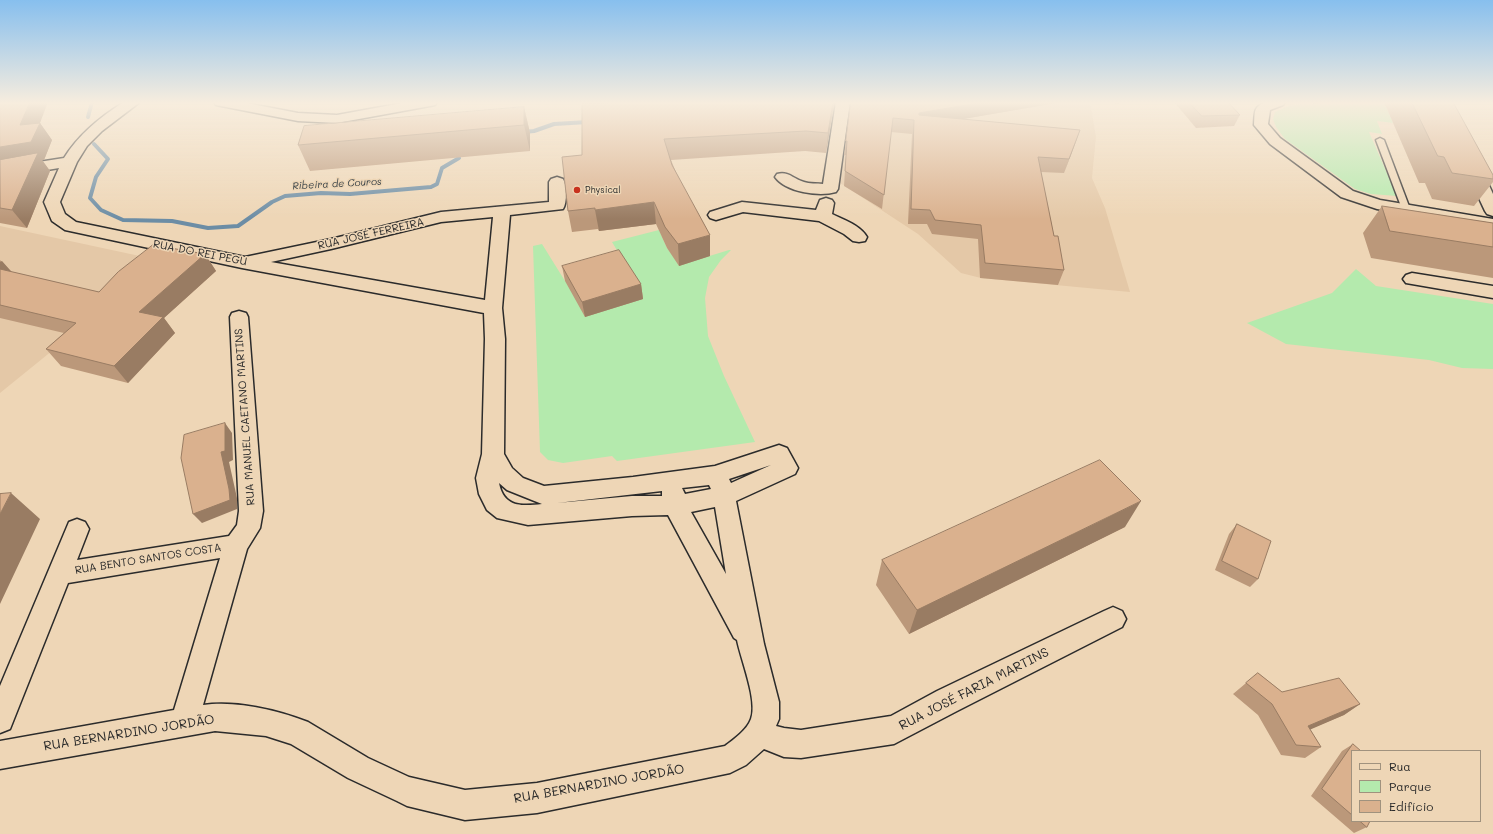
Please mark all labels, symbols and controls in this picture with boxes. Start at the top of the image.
water label: Ribeira de Couros [292,176,382,192]
marker: Physical [572,185,582,195]
place label: Physical [585,185,621,195]
street label: RUA JOSÉ FERREIRA [317,215,425,253]
street label: RUA DO REI PEGU [152,237,248,269]
street label: RUA MANUEL CAETANO MARTINS [232,328,258,506]
street label: RUA BENTO SANTOS COSTA [74,541,222,577]
street label: RUA JOSÉ FARIA MARTINS [896,644,1052,734]
street label: RUA BERNARDINO JORDÃO [42,712,216,754]
legend [1351,750,1481,822]
text: Rua [1389,758,1411,774]
street label: RUA BERNARDINO JORDÃO [512,761,686,807]
text: Parque [1389,778,1432,794]
text: Edifício [1389,798,1433,814]

